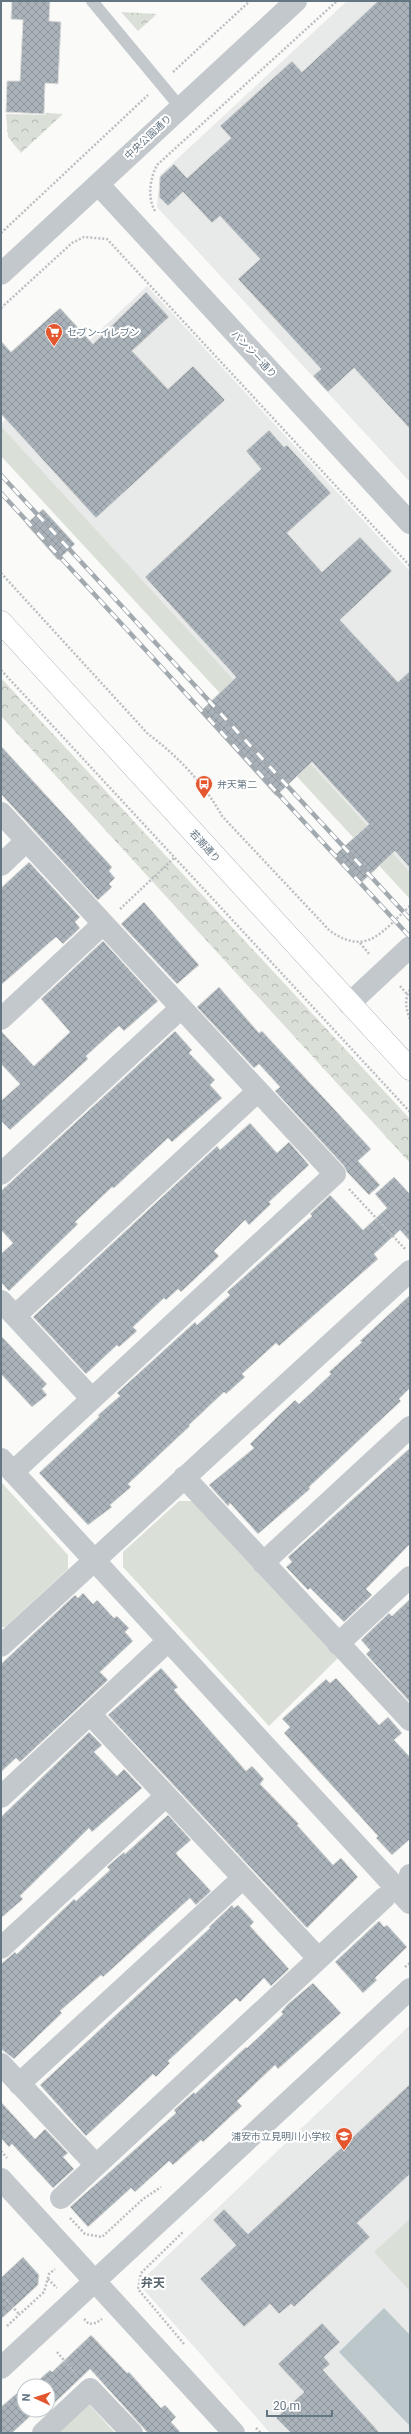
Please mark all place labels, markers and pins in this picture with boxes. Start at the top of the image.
supermarket icon: セブン-イレブン [44,322,64,347]
place label: セブン-イレブン [67,327,140,338]
bus stop icon: 弁天第二 [194,774,214,799]
place label: 弁天第二 [217,779,257,790]
school or university icon: 浦安市立見明川小学校 [334,2126,354,2151]
place label: 浦安市立見明川小学校 [231,2131,331,2142]

